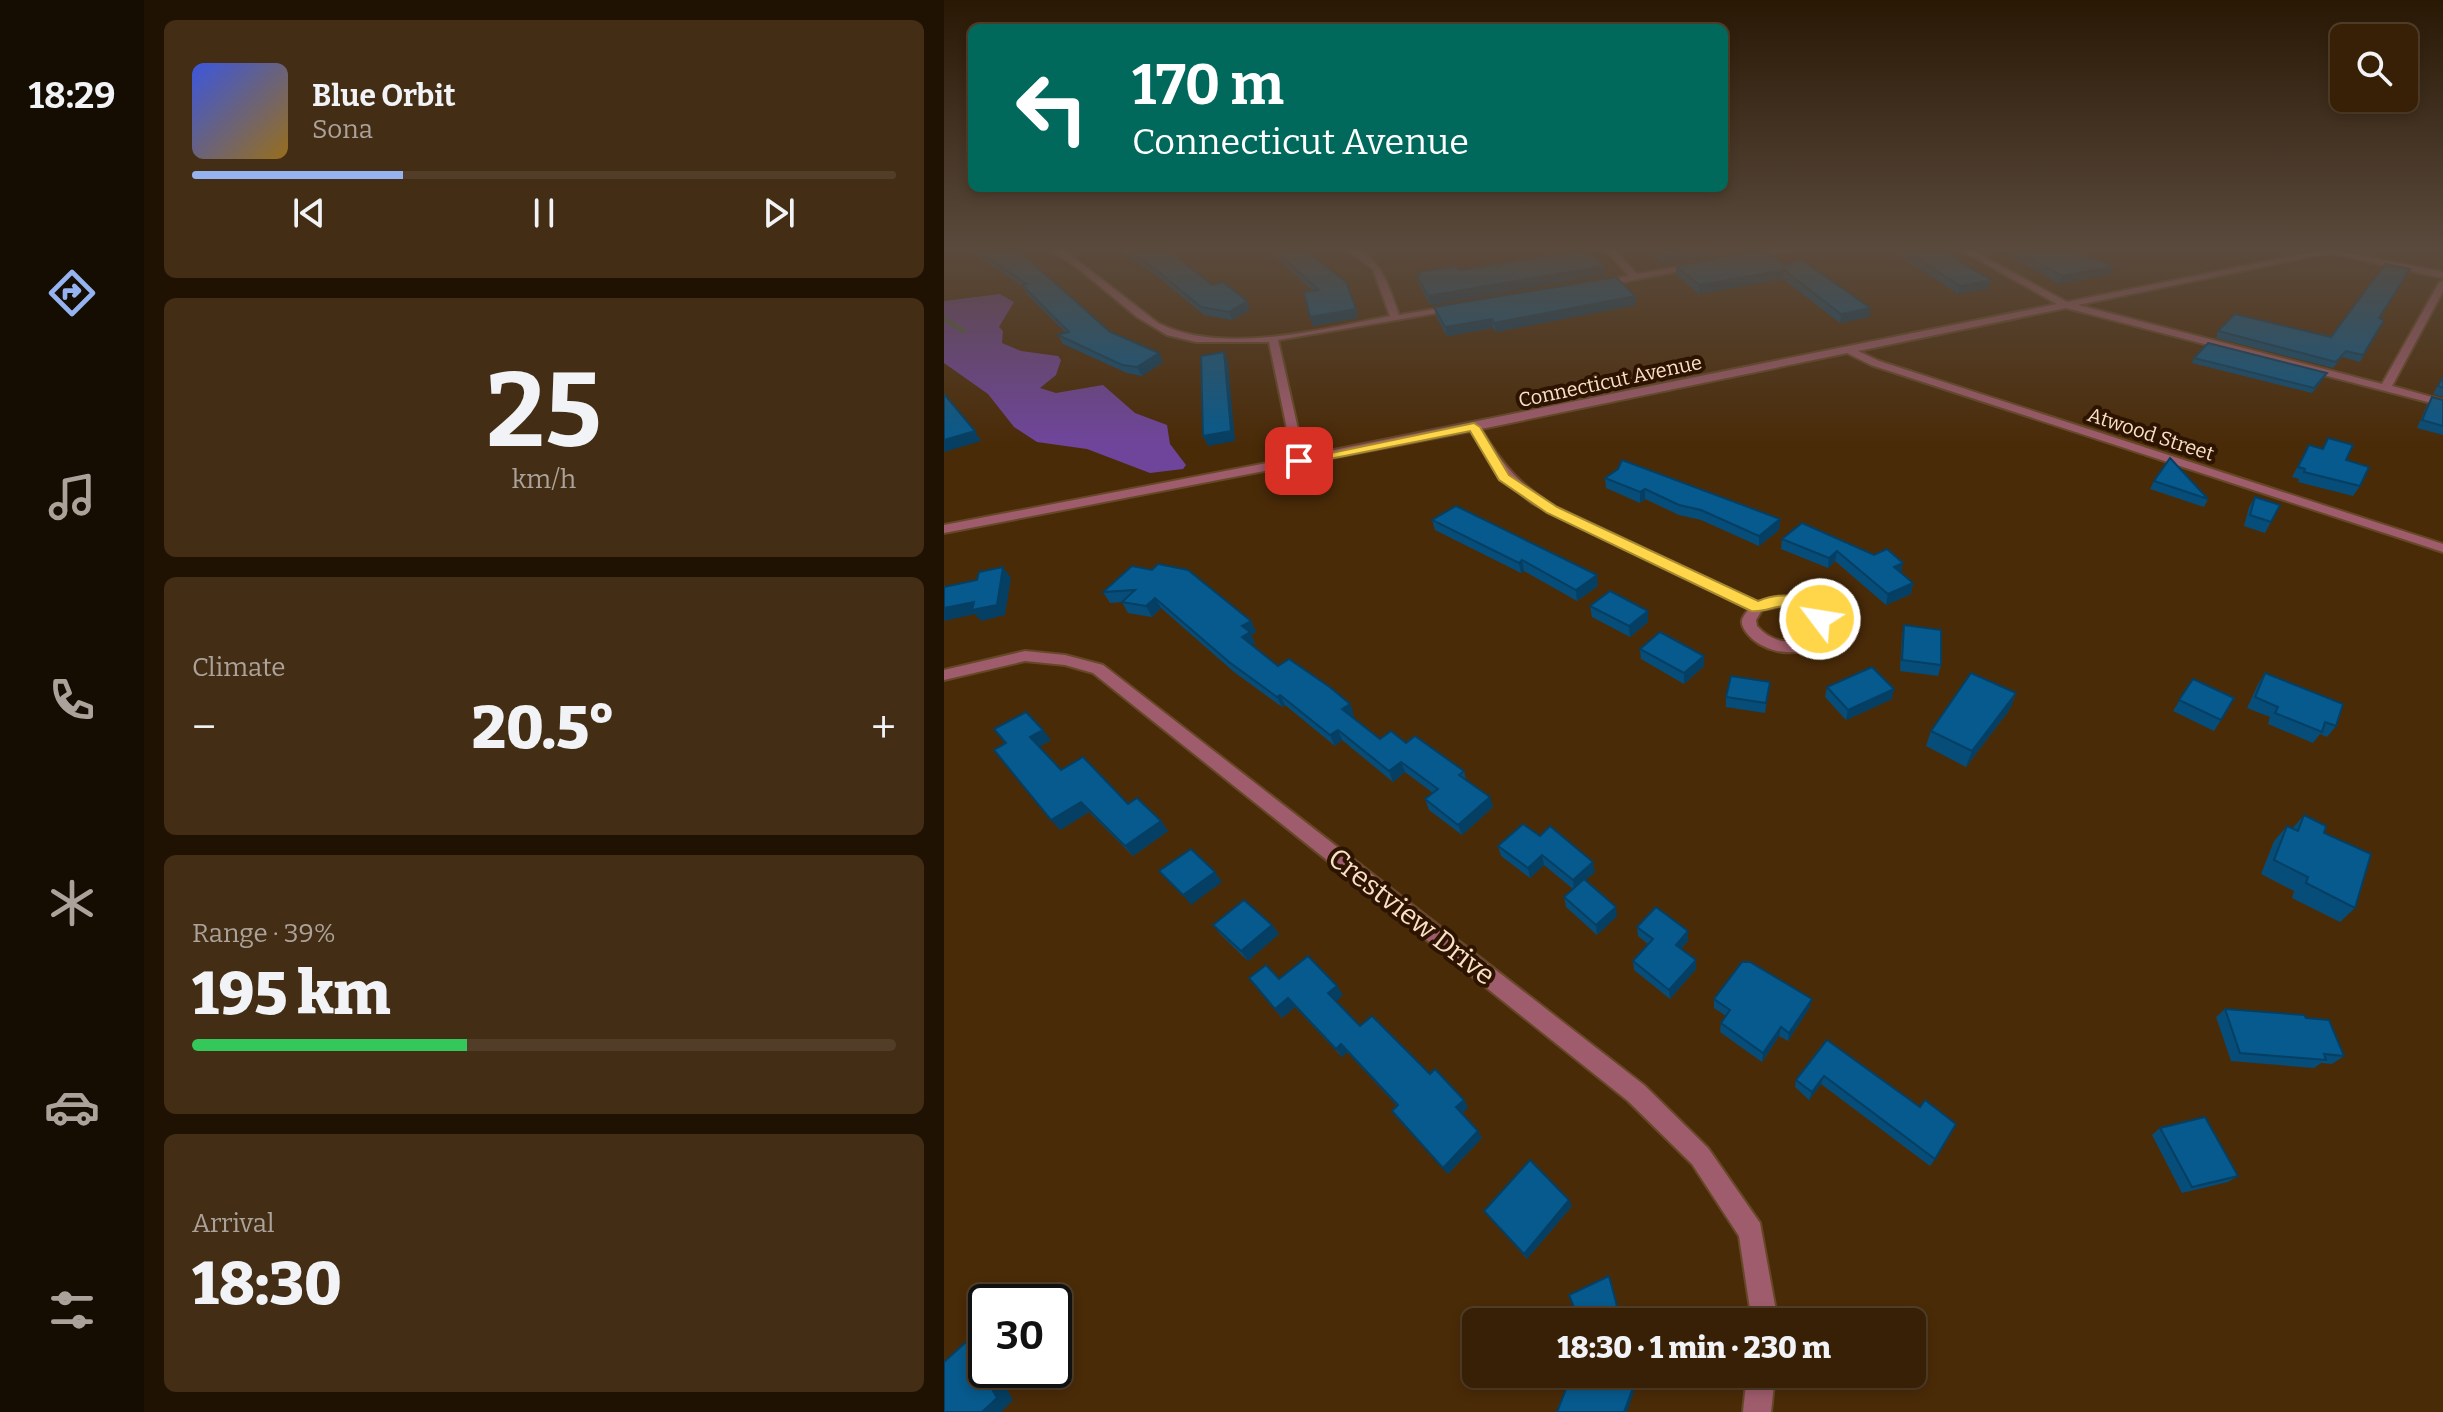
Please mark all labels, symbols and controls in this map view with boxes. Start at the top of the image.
map controls [2330,24,2418,112]
button: search [2330,24,2418,112]
text: 170 m [1132,52,1284,119]
icon: left [1000,56,1104,160]
text: 18:29 [28,74,116,118]
text: Blue Orbit [312,78,456,114]
text: Sona [312,114,373,145]
text: Connecticut Avenue [1132,120,1469,164]
icon: previous [287,191,331,235]
icon: pause [522,191,566,235]
icon: next [757,191,801,235]
icon: directions [44,265,100,321]
text: 25 [486,349,602,474]
street label: Connecticut Avenue [1516,350,1704,412]
street label: Atwood Street [2085,402,2217,466]
pin [1265,427,1333,495]
icon: arrive [1277,439,1321,483]
text: km/h [512,464,576,495]
icon: music [44,469,100,525]
position arrow [1778,577,1862,661]
text: Climate [192,652,286,683]
icon: phone [44,672,100,728]
text: 20.5° [472,692,615,764]
text: − [192,701,216,754]
text: + [871,701,896,754]
street label: Crestview Drive [1322,841,1502,992]
icon: climate [44,875,100,931]
text: Range · 39% [192,918,336,949]
text: 195 km [192,958,391,1030]
icon: car [44,1079,100,1135]
text: Arrival [192,1208,274,1239]
text: 18:30 [192,1248,342,1320]
icon: filters [44,1282,100,1338]
speed limit sign: 30 [968,1284,1072,1388]
text: 18:30 · 1 min · 230 m [1557,1330,1831,1366]

